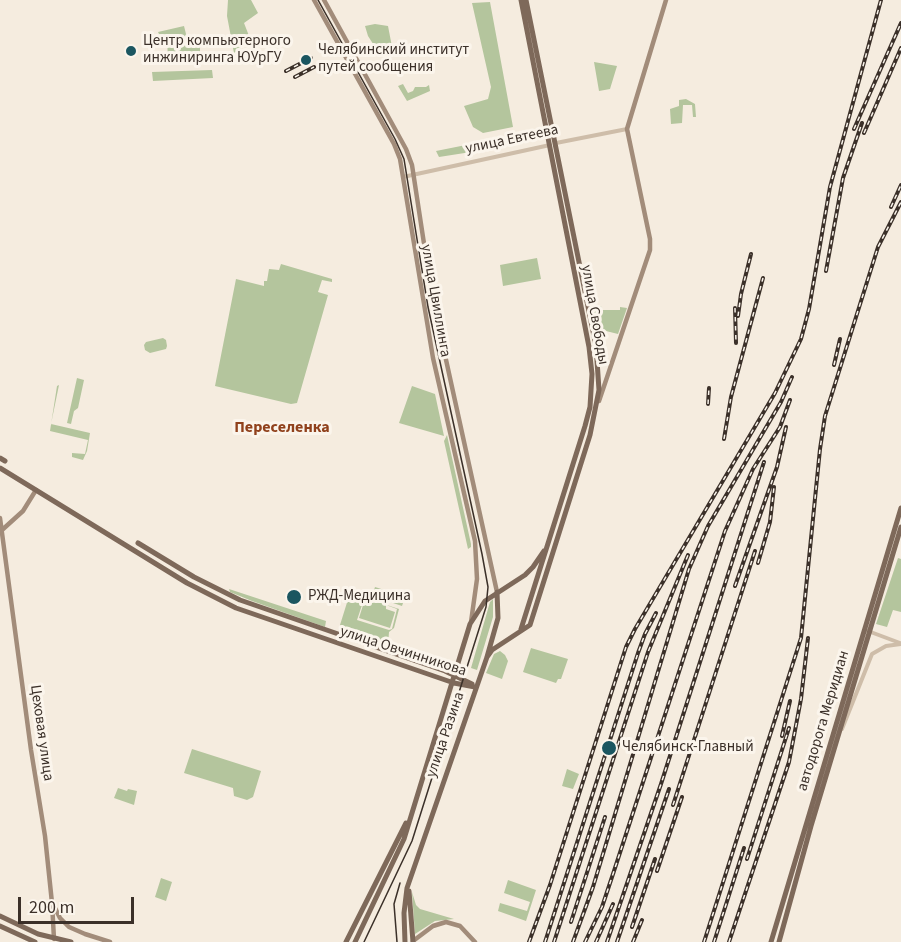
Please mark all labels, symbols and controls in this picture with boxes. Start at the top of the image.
place label: Центр компьютерного инжиниринга ЮУрГУ [143,33,291,68]
place label: Челябинский институт путей сообщения [318,42,469,77]
marker: Центр компьютерного инжиниринга ЮУрГУ [124,44,138,58]
marker: Челябинский институт путей сообщения [299,53,313,67]
street label: улица Евтеева [464,121,560,159]
street label: улица Цвиллинга [416,243,454,359]
street label: улица Свободы [576,264,612,366]
district label: Переселенка [234,418,330,438]
marker: РЖД-Медицина [285,588,303,606]
place label: РЖД-Медицина [308,588,411,606]
street label: улица Овчинникова [338,623,468,681]
street label: автодорога Меридиан [794,649,854,793]
street label: Цеховая улица [25,684,57,782]
street label: улица Разина [423,690,469,780]
marker: Челябинск-Главный [600,739,618,757]
place label: Челябинск-Главный [622,739,754,757]
scale bar [21,885,136,923]
text: 200 m [29,895,74,920]

